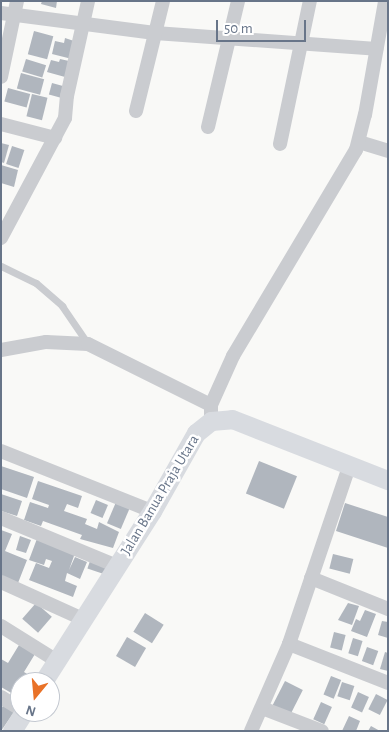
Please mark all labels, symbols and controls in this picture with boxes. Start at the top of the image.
scale bar [219,10,309,42]
text: 50 m [224,21,253,36]
street label: Jalan Banua Praja Utara [117,432,203,558]
north arrow [10,672,60,722]
text: N [24,702,38,719]

